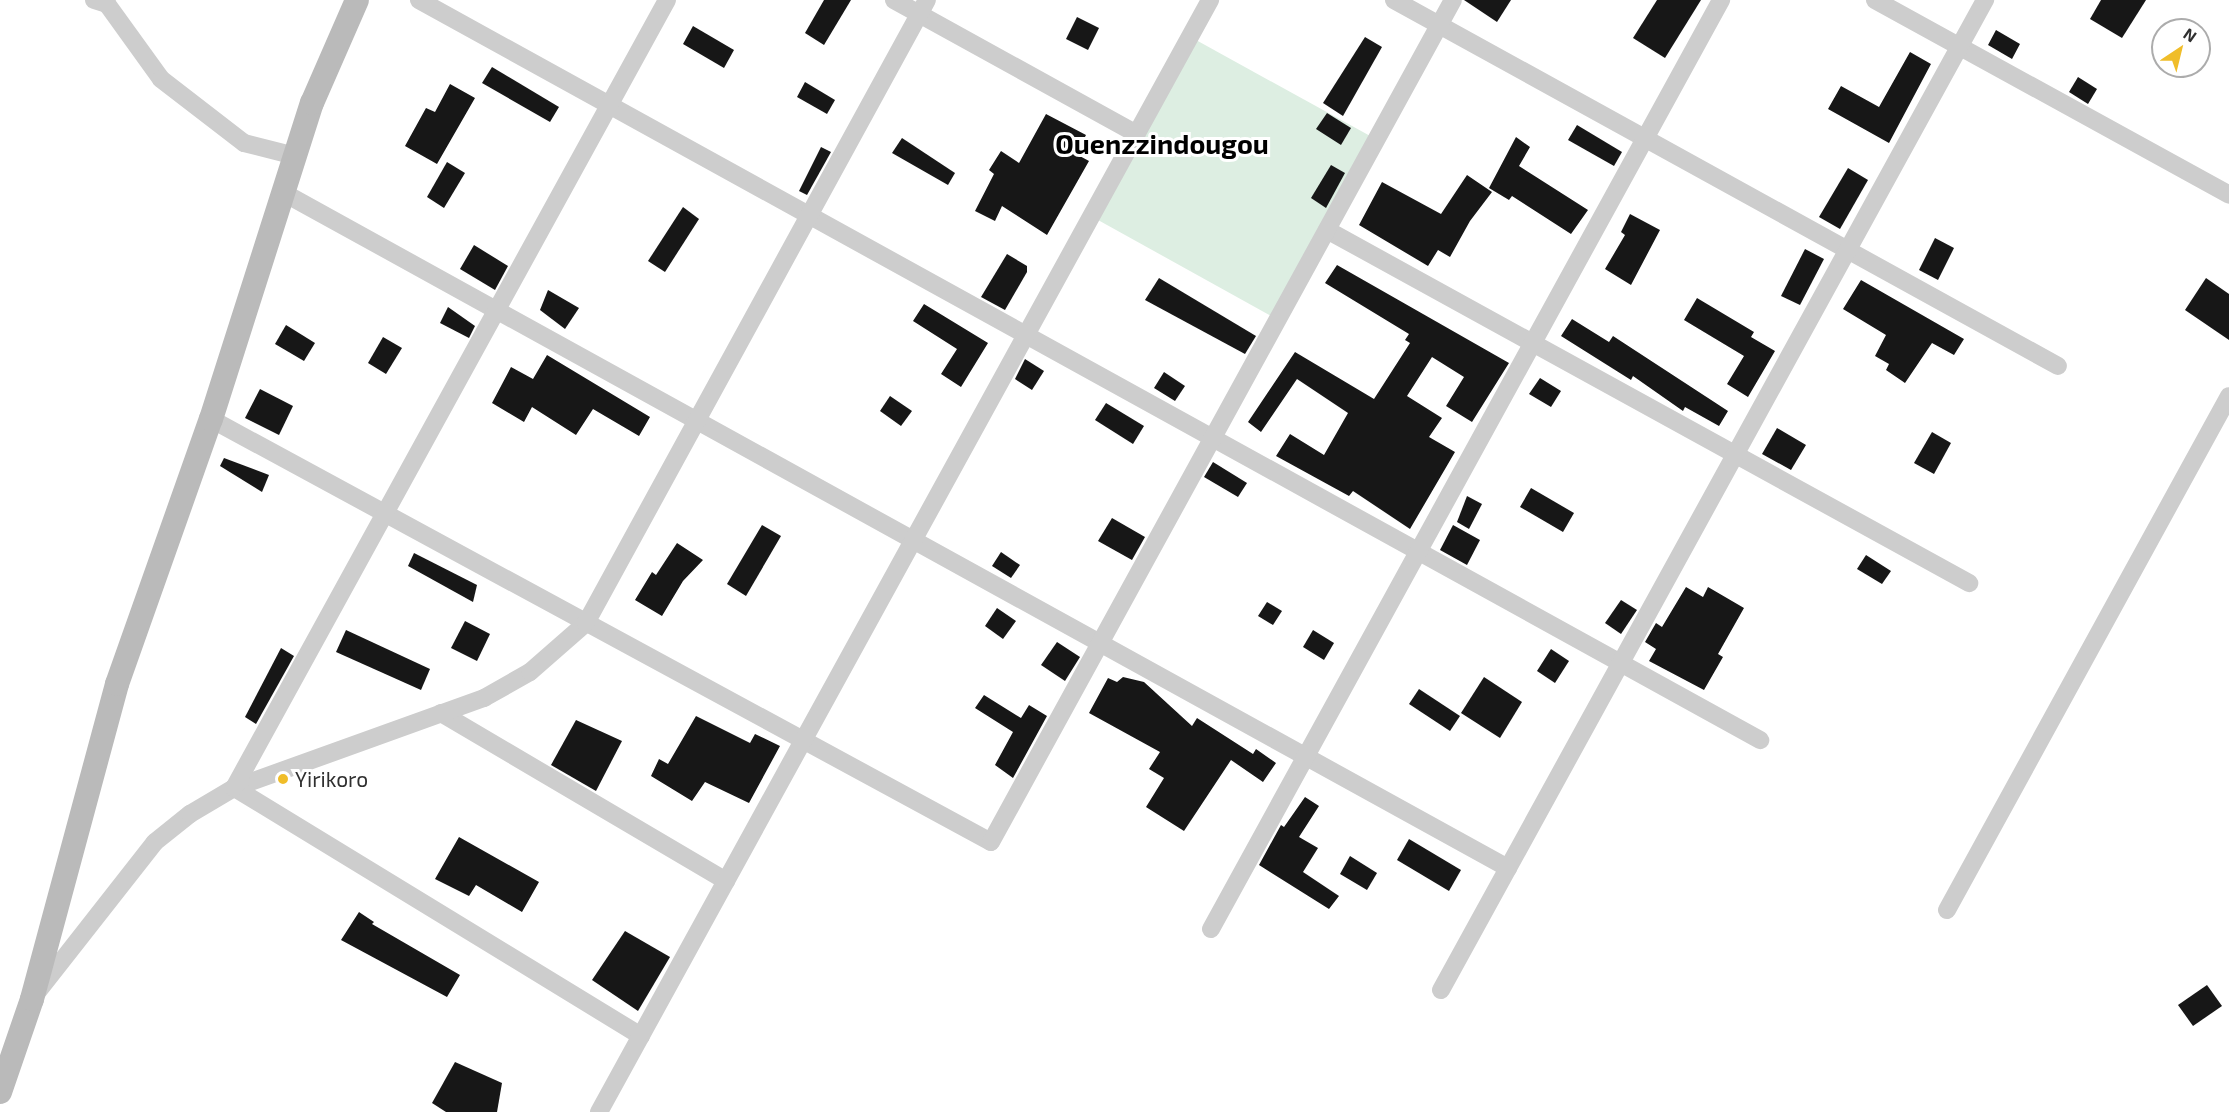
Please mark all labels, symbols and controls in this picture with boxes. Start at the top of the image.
north arrow [2151,18,2211,78]
text: N [2180,23,2201,46]
district label: Ouenzzindougou [1055,128,1269,160]
place label: Yirikoro [295,766,368,792]
marker: Yirikoro [276,772,290,786]

